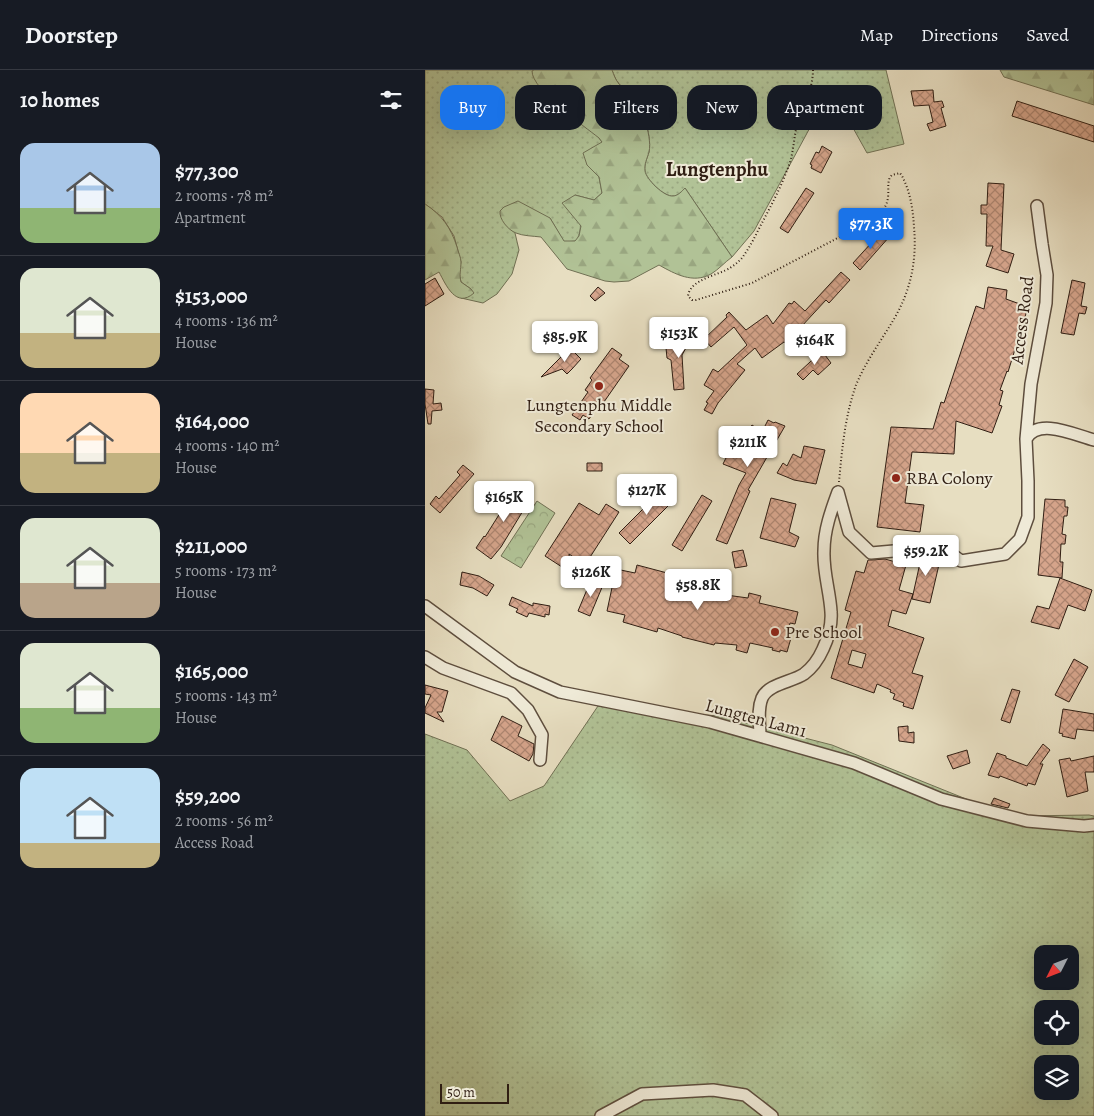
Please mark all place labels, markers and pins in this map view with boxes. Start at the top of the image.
pin: $77.3K [830,208,912,250]
pin: $153K [644,316,714,359]
pin: $85.9K [524,320,606,363]
pin: $164K [780,324,850,366]
marker: Lungtenphu Middle Secondary School [593,380,605,392]
place label: Lungtenphu Middle Secondary School [526,393,672,438]
pin: $211K [713,426,783,468]
place label: RBA Colony [906,466,994,490]
marker: RBA Colony [890,472,902,484]
pin: $127K [612,474,682,516]
pin: $165K [469,480,539,523]
pin: $59.2K [885,534,967,577]
pin: $126K [556,556,626,598]
pin: $58.8K [657,568,739,611]
place label: Pre School [785,620,862,644]
marker: Pre School [769,626,781,638]

